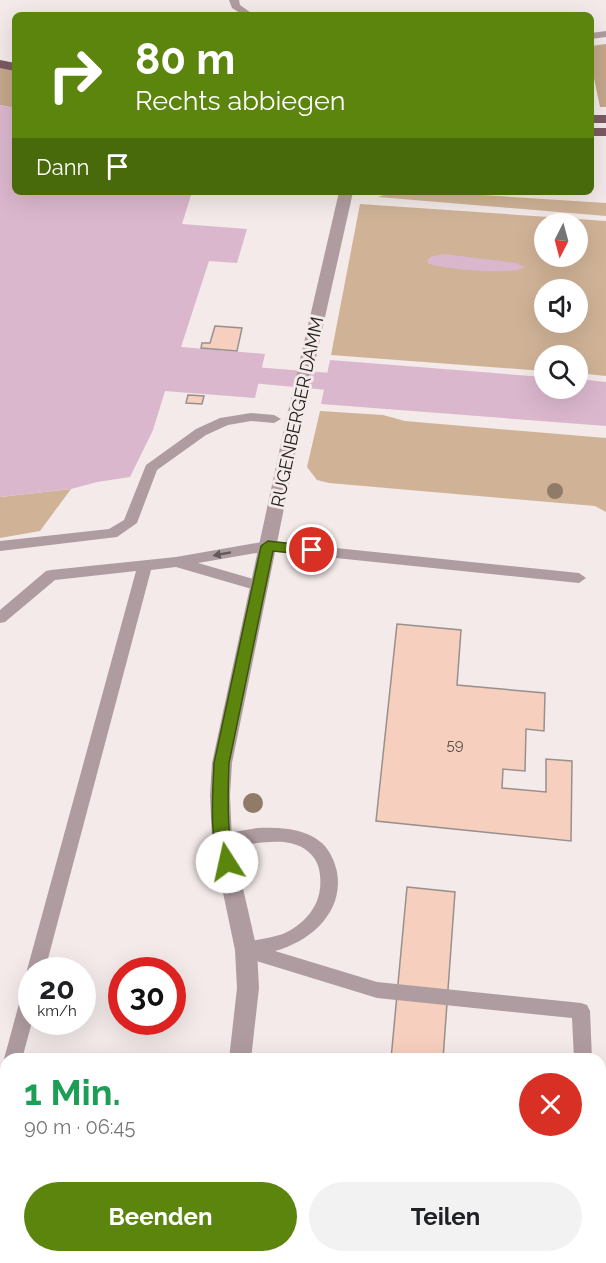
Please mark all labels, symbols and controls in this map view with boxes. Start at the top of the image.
text: 80 m [135,35,235,84]
icon: right [36,36,114,114]
text: Rechts abbiegen [135,85,345,116]
icon: arrive [101,150,134,183]
text: Dann [36,154,89,180]
north arrow [534,213,588,267]
map controls [534,213,588,399]
button: sound [534,279,588,333]
street label: RUGENBERGER DAMM [267,315,327,509]
button: search [534,345,588,399]
pin [286,524,337,575]
icon: arrive [295,533,328,566]
one-way arrow [212,550,231,559]
house number: 59 [447,736,464,754]
position arrow [195,830,259,894]
speed limit sign: 30 [108,957,186,1035]
text: 20 [39,971,75,1006]
text: km/h [37,1002,77,1020]
text: 1 Min. [24,1071,121,1113]
button: close [519,1073,582,1136]
text: 90 m · 06:45 [24,1115,135,1139]
button: Beenden [24,1182,297,1251]
button: Teilen [309,1182,582,1251]

